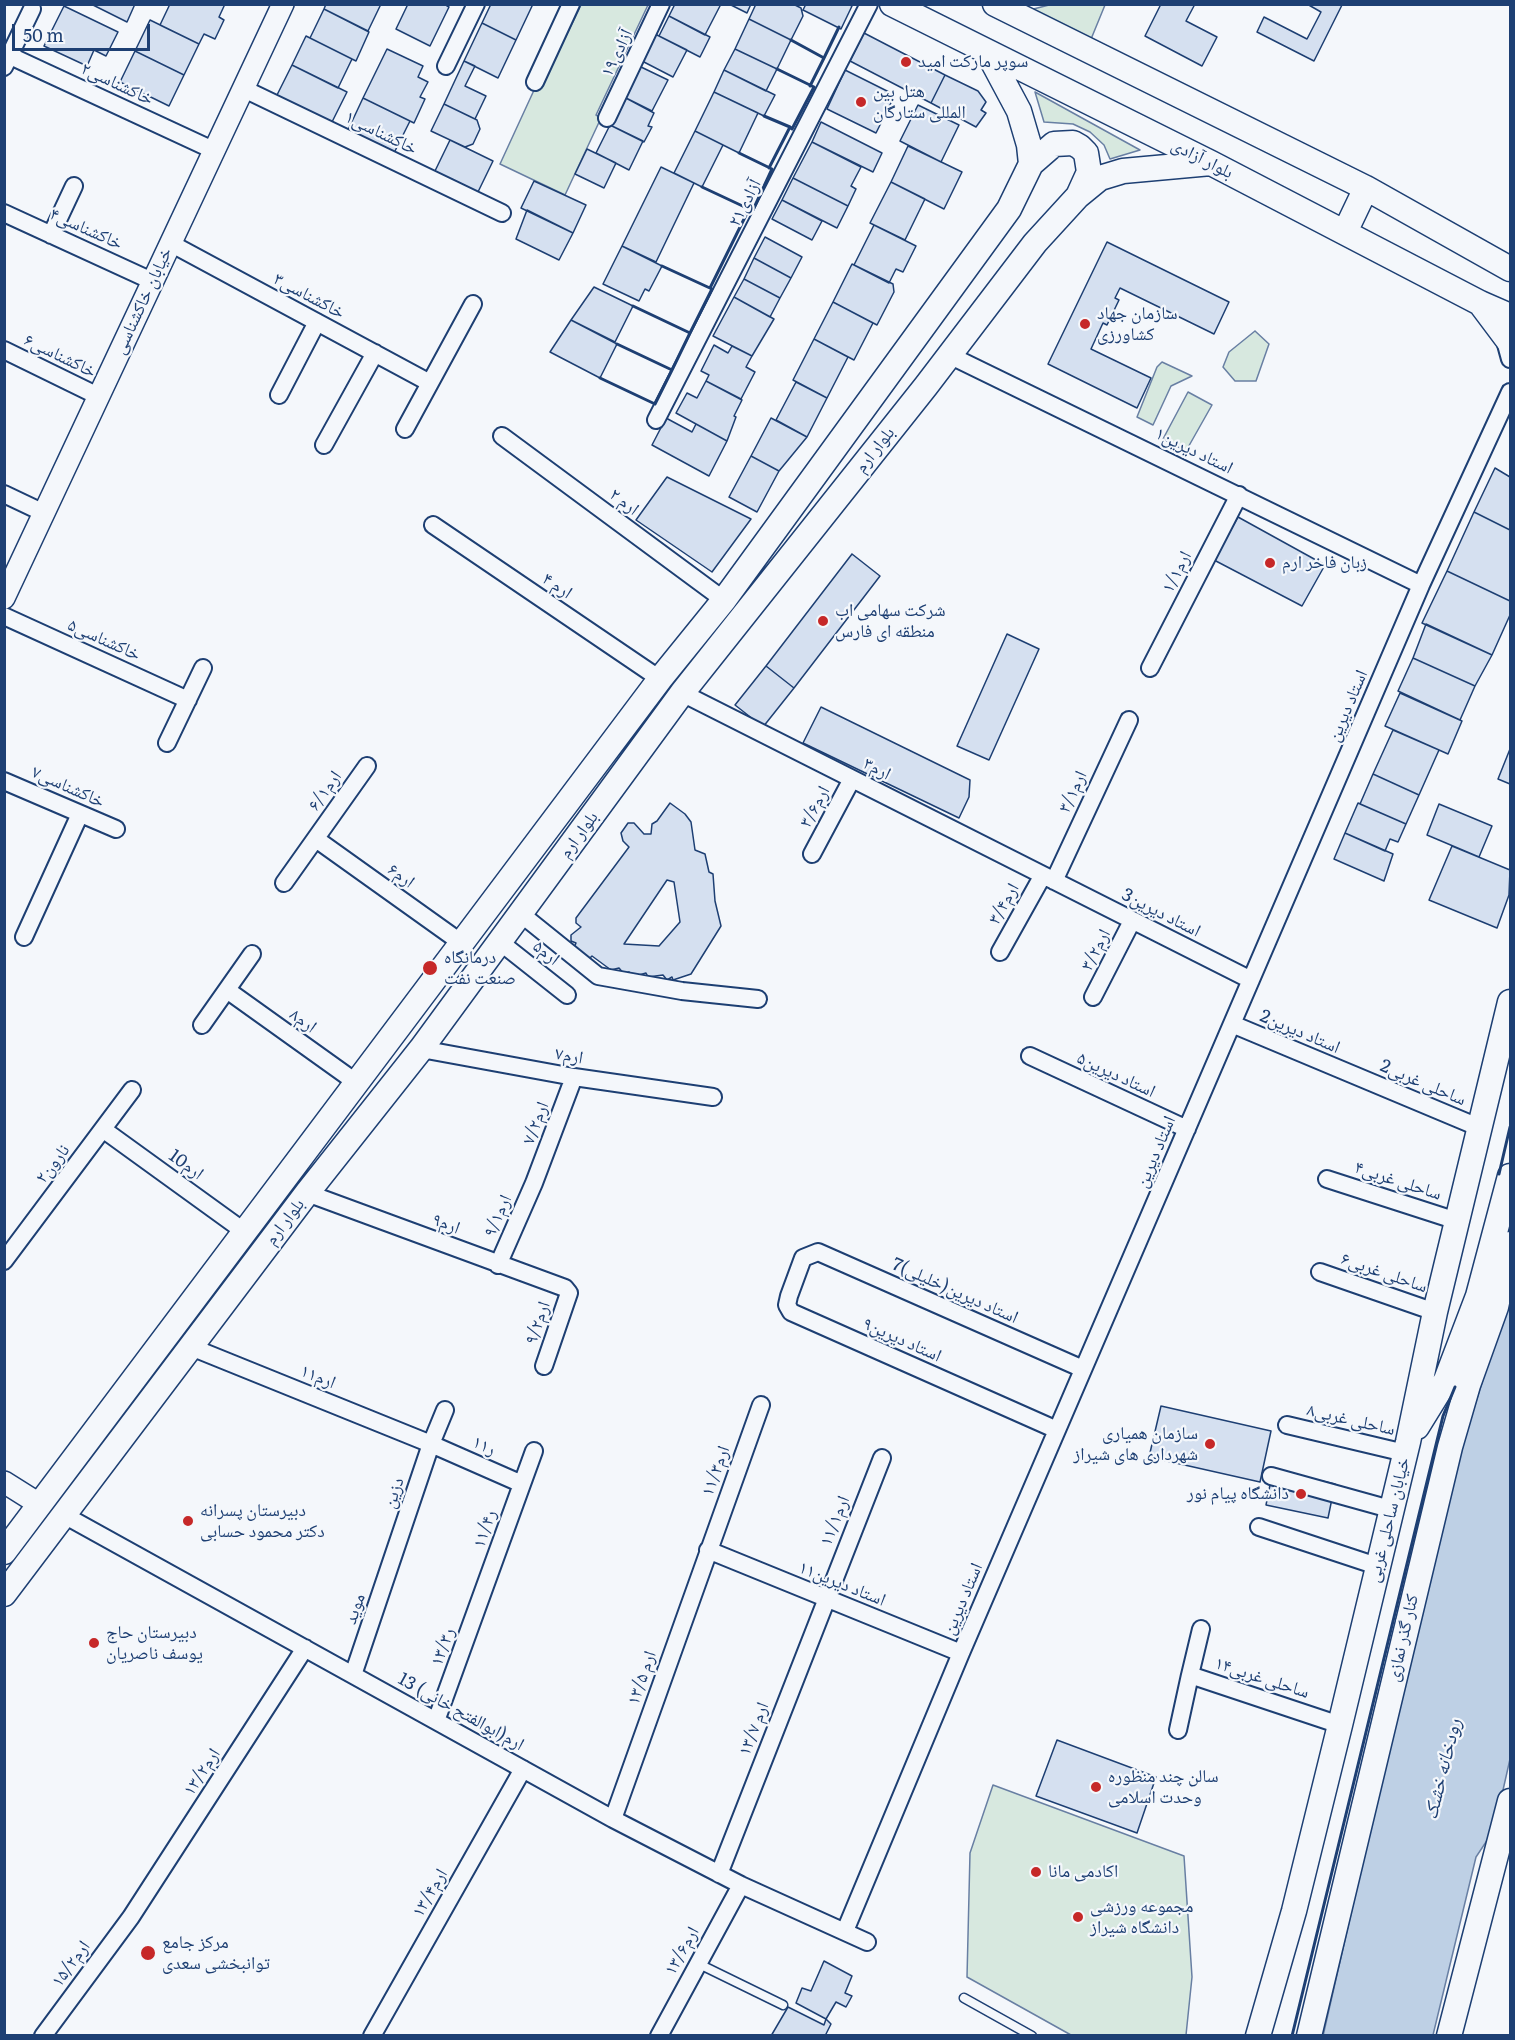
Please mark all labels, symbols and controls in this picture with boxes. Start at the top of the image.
scale bar [15,12,153,50]
text: 50 m [23,21,64,48]
street label: آزادی۱۹ [596,26,638,80]
place label: سوپر مارکت امید [918,51,1028,73]
marker: سوپر مارکت امید [899,55,913,69]
street label: خاکشناسی۲ [77,58,157,110]
place label: هتل بین المللی ستارگان [873,81,966,124]
marker: هتل بین المللی ستارگان [854,95,868,109]
street label: خاکشناسی۱ [341,106,421,160]
street label: بلوار آزادی [1167,134,1237,184]
street label: آزادی۲۱ [724,176,766,230]
street label: خاکشناسی۴ [46,203,126,255]
street label: خیابان خاکشناسی [109,244,177,358]
street label: خاکشناسی۳ [270,268,348,324]
place label: سازمان جهاد کشاورزی [1097,303,1178,346]
marker: سازمان جهاد کشاورزی [1078,317,1092,331]
street label: خاکشناسی۶ [20,329,100,383]
street label: بلوار ارم [850,423,900,477]
street label: استاد دیرین۱ [1152,423,1236,479]
street label: ارم ۲ [605,484,643,520]
street label: ۱/۱ارم [1157,548,1197,596]
place label: زبان فاخر ارم [1282,552,1367,574]
marker: زبان فاخر ارم [1263,556,1277,570]
street label: ارم ۴ [538,568,576,604]
place label: شرکت سهامی اب منطقه ای فارس [835,600,946,642]
street label: خاکشناسی۵ [64,614,144,666]
marker: شرکت سهامی اب منطقه ای فارس [816,614,830,628]
street label: استاد دیرین [1323,667,1373,745]
street label: ارم۳ [860,753,894,785]
street label: خاکشناسی۷ [28,761,108,813]
street label: ۶/۱ارم [304,767,346,815]
street label: ۳/۱ارم [1054,768,1092,816]
street label: ۳/۶ارم [795,783,835,831]
street label: بلوار ارم [555,807,603,863]
street label: ارم۶ [383,859,419,893]
street label: ۳/۴ارم [984,880,1024,928]
street label: 3استاد دیرین [1118,884,1204,942]
street label: ۳/۲ارم [1076,926,1116,974]
street label: ارم۵ [528,936,564,970]
place label: درمانگاه صنعت نفت [444,947,516,990]
marker: درمانگاه صنعت نفت [421,959,439,977]
street label: ارم۸ [285,1004,321,1038]
street label: 2استاد دیرین [1257,1005,1343,1059]
street label: ارم۷ [553,1043,585,1069]
street label: استاد دیرین۵ [1073,1047,1159,1103]
street label: 2ساحلی غربی [1377,1055,1469,1111]
street label: ۷/۲ارم [518,1099,554,1147]
street label: استاد دیرین [1131,1113,1181,1191]
street label: نارون۲ [31,1140,75,1188]
street label: ارم10 [164,1145,208,1185]
street label: ساحلی غربی۴ [1352,1157,1444,1205]
street label: ۹/۱ارم [479,1192,517,1240]
street label: بلوار ارم [261,1194,309,1250]
street label: ارم۹ [429,1209,463,1239]
street label: ساحلی غربی۶ [1338,1248,1430,1298]
street label: 7استاد دیرین(خلیلی) [888,1253,1022,1329]
street label: ۹/۲ارم [521,1299,555,1347]
street label: استاد دیرین۹ [859,1313,945,1367]
street label: ارم۱۱ [297,1360,339,1394]
street label: ساحلی غربی۸ [1305,1399,1397,1441]
place label: سازمان همیاری شهرداری های شیراز [1073,1423,1198,1466]
street label: ۱۱ر [469,1431,499,1461]
marker: سازمان همیاری شهرداری های شیراز [1203,1437,1217,1451]
street label: ۱۱/۳ارم [697,1443,735,1499]
street label: خیابان ساحلی غربی [1363,1455,1415,1585]
street label: دزین [379,1475,409,1511]
place label: دانشگاه پیام نور [1187,1483,1289,1505]
marker: دانشگاه پیام نور [1294,1487,1308,1501]
street label: ۱۱/۱ارم [815,1493,855,1549]
place label: دبیرستان پسرانه دکتر محمود حسابی [200,1500,325,1543]
street label: ۱۱/۴ر [468,1507,502,1551]
marker: دبیرستان پسرانه دکتر محمود حسابی [181,1514,195,1528]
street label: استاد دیرین۱۱ [795,1557,889,1611]
street label: استاد دیرین [938,1560,988,1638]
street label: موید [340,1591,370,1627]
street label: کنار گذر نمازی [1382,1592,1424,1684]
place label: دبیرستان حاج یوسف ناصریان [106,1622,203,1664]
street label: ۱۳/۳ر [426,1625,460,1669]
marker: دبیرستان حاج یوسف ناصریان [87,1636,101,1650]
street label: ۱۳/۵ ارم [623,1648,661,1708]
street label: ساحلی غربی۱۴ [1212,1653,1312,1703]
street label: 13 ارم(ابوالفتح خانی) [394,1668,528,1756]
street label: ۱۳/۷ ارم [734,1699,774,1759]
water label: رودخانه خشک [1419,1716,1467,1822]
street label: ۱۳/۲ارم [179,1744,225,1800]
place label: سالن چند منظوره وحدت اسلامی [1108,1766,1219,1808]
marker: سالن چند منظوره وحدت اسلامی [1089,1780,1103,1794]
place label: اکادمی مانا [1048,1861,1118,1883]
street label: ۱۳/۴ارم [408,1865,452,1921]
marker: اکادمی مانا [1029,1865,1043,1879]
place label: مجموعه ورزشی دانشگاه شیراز [1090,1896,1193,1938]
marker: مجموعه ورزشی دانشگاه شیراز [1071,1910,1085,1924]
street label: ۱۳/۶ارم [660,1923,704,1979]
place label: مرکز جامع توانبخشی سعدی [162,1932,270,1974]
street label: ۱۵/۲ارم [47,1937,95,1991]
marker: مرکز جامع توانبخشی سعدی [139,1944,157,1962]

